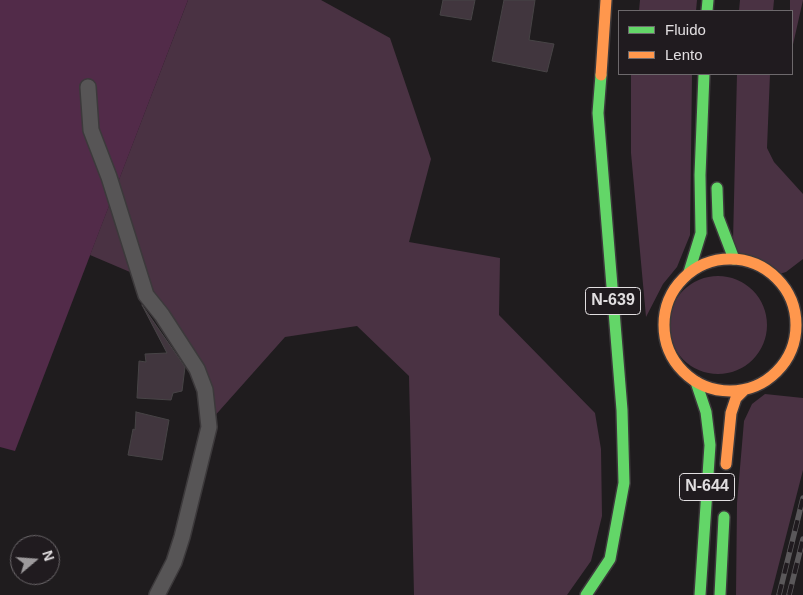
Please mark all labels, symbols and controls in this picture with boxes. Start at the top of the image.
legend [618,10,793,75]
text: Fluido [665,21,706,38]
text: Lento [665,46,703,63]
road number: N-639 [586,288,640,314]
road number: N-644 [680,474,734,501]
north arrow [10,535,60,585]
text: N [39,548,57,563]

